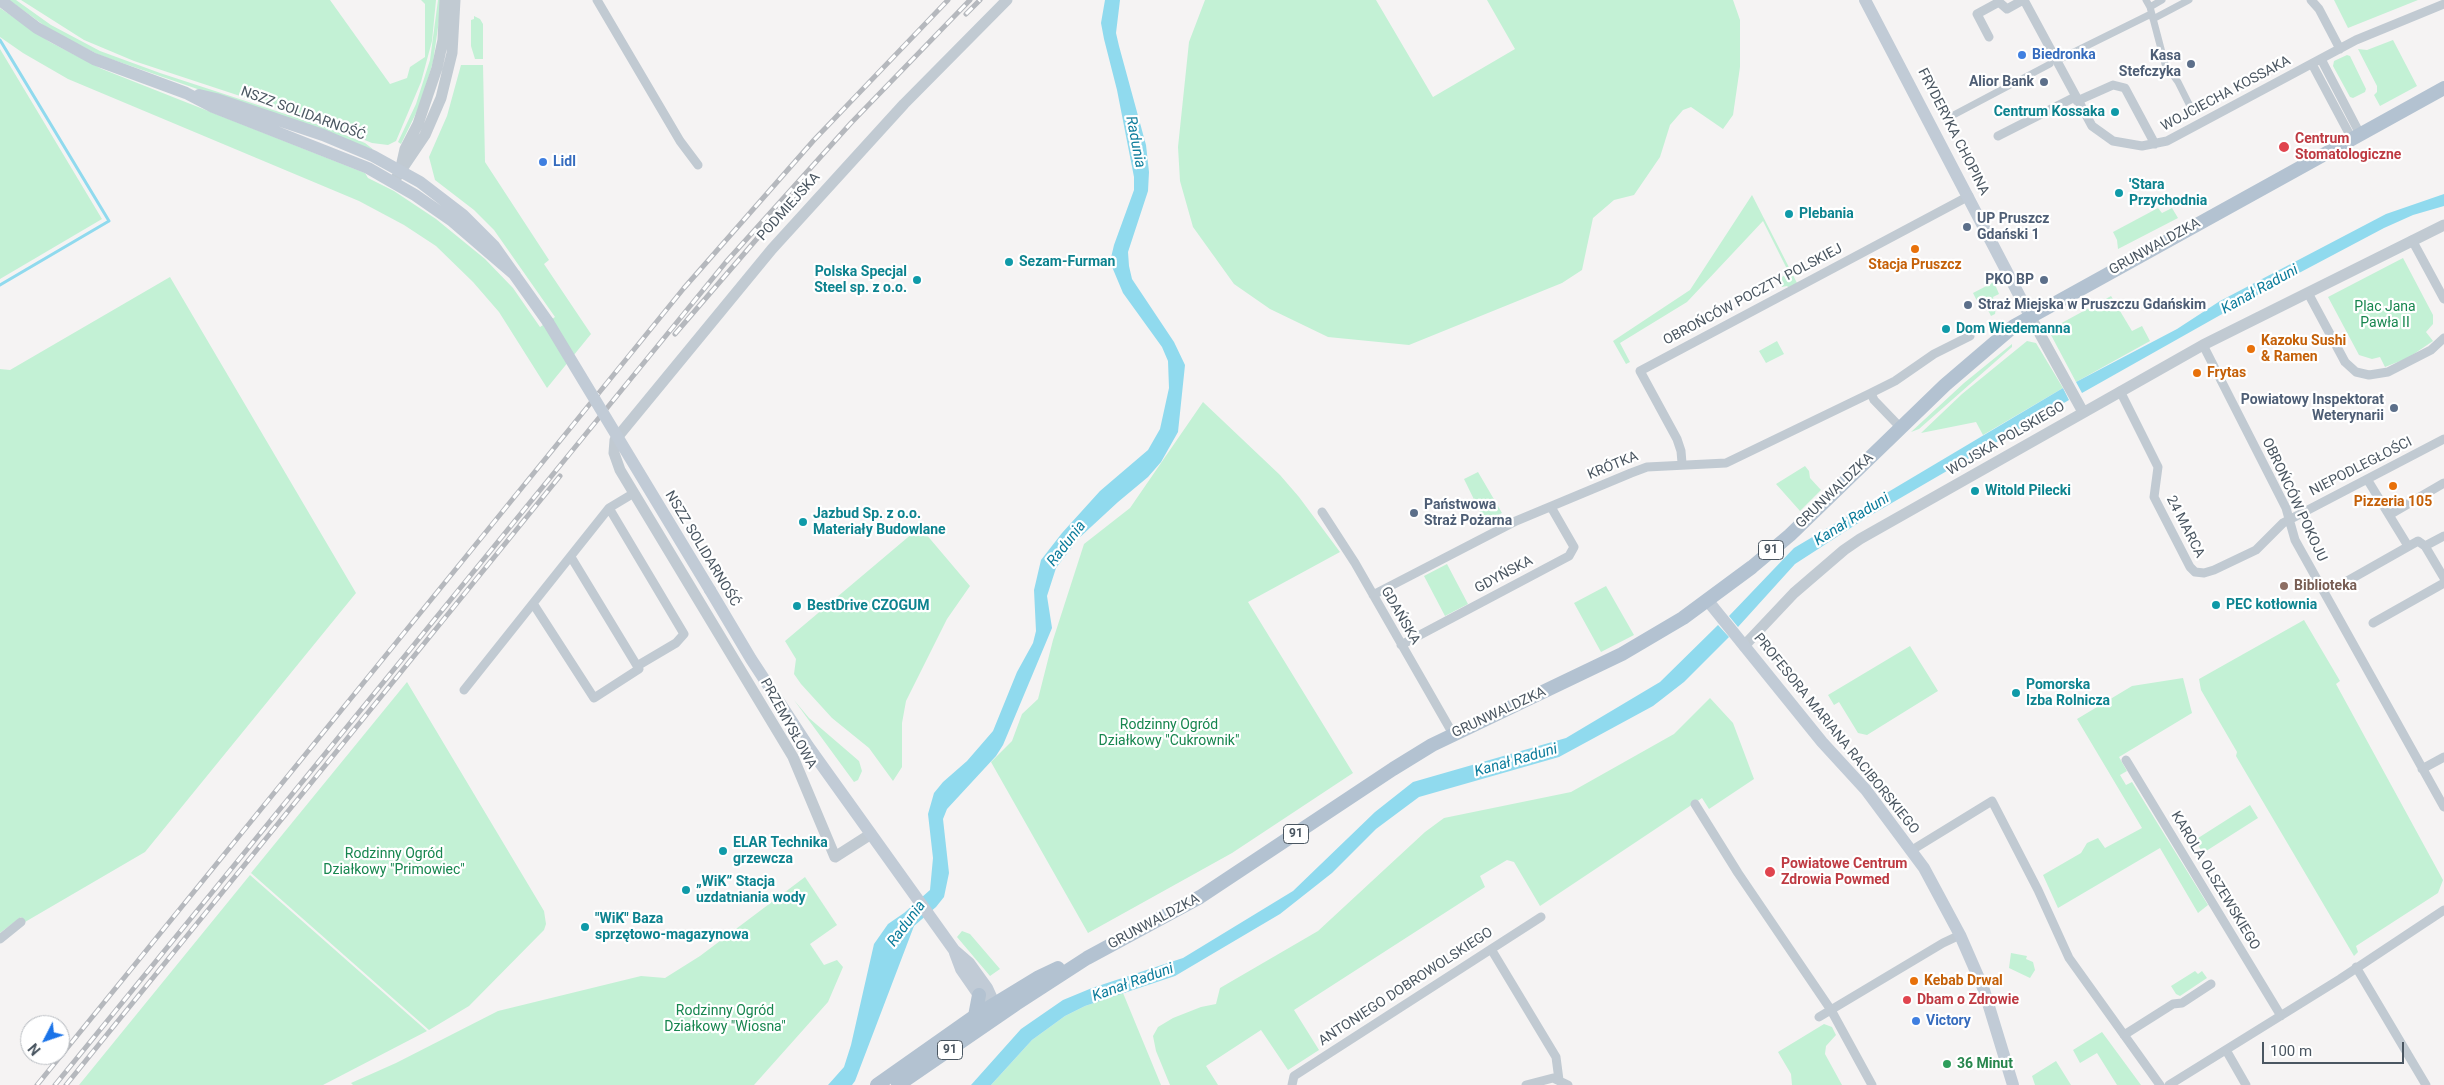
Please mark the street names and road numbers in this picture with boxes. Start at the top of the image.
street label: WOJCIECHA KOSSAKA [2158,53,2294,135]
street label: FRYDERYKA CHOPINA [1914,66,1992,198]
street label: NSZZ SOLIDARNOŚĆ [238,84,368,144]
street label: PODMIEJSKA [754,170,824,244]
street label: GRUNWALDZKA [2107,215,2203,279]
street label: OBROŃCÓW POCZTY POLSKIEJ [1661,241,1845,349]
street label: WOJSKA POLSKIEGO [1944,398,2068,480]
street label: NIEPODLEGŁOŚCI [2307,434,2415,500]
street label: OBROŃCÓW POKOJU [2258,435,2330,565]
street label: KRÓTKA [1585,448,1641,484]
street label: GRUNWALDZKA [1793,450,1877,532]
street label: NSZZ SOLIDARNOŚĆ [661,488,743,610]
street label: 24 MARCA [2162,493,2208,561]
road number: 91 [1758,540,1784,560]
street label: GDYŃSKA [1472,553,1536,597]
street label: GDAŃSKA [1377,584,1423,648]
street label: PROFESORA MARIANA RACIBORSKIEGO [1750,630,1922,838]
street label: PRZEMYSŁOWA [756,676,820,772]
street label: GRUNWALDZKA [1450,684,1548,742]
street label: KAROLA OLSZEWSKIEGO [2167,809,2263,953]
road number: 91 [1284,824,1308,844]
street label: GRUNWALDZKA [1105,891,1203,953]
street label: ANTONIEGO DOBROWOLSKIEGO [1316,924,1496,1050]
road number: 91 [938,1040,962,1060]

